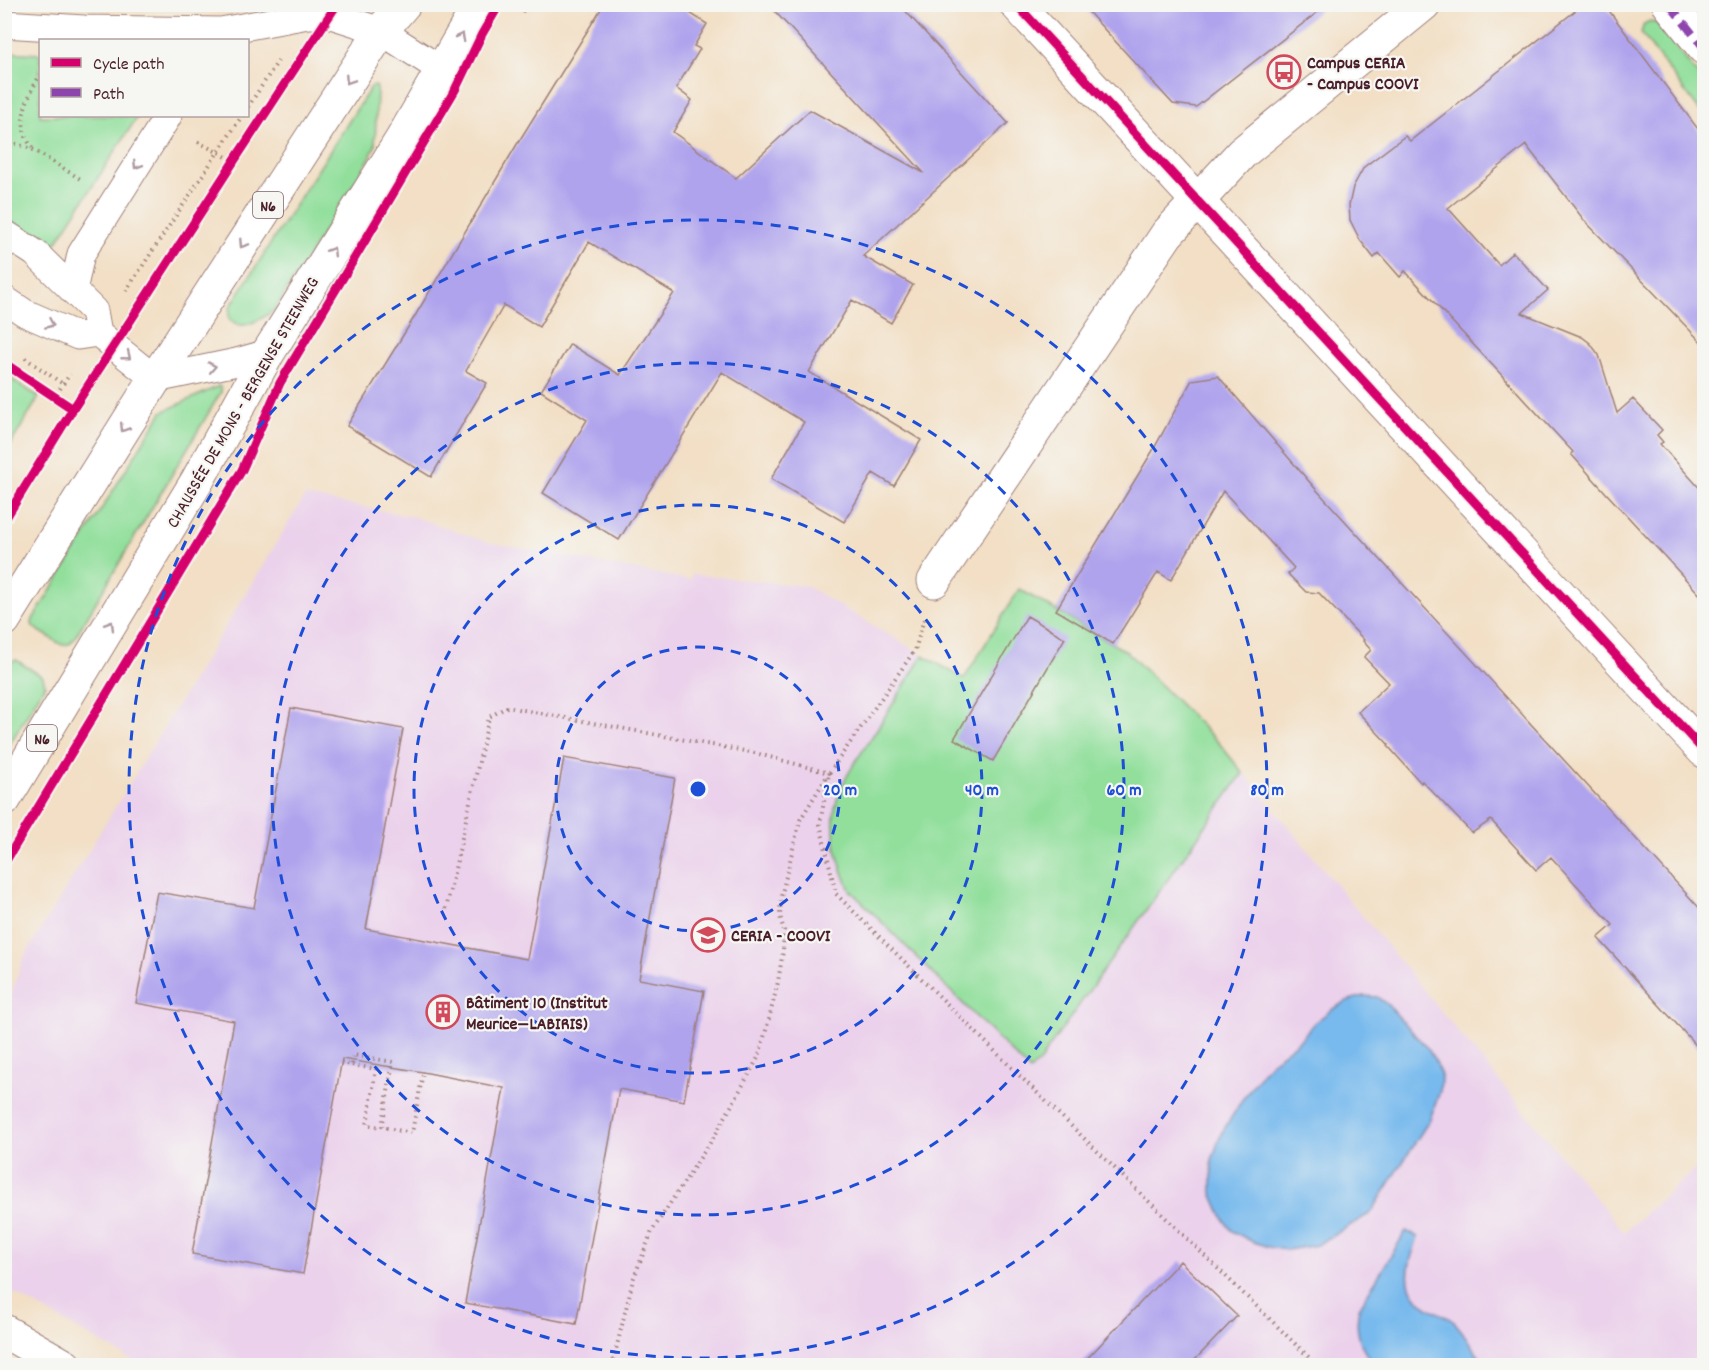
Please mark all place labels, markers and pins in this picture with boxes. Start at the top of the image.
place label: Campus CERIA - Campus COOVI [1307,52,1419,98]
bus stop icon: Campus CERIA - Campus COOVI [1266,54,1302,90]
centre of rings [688,779,708,799]
school or university icon: CERIA - COOVI [690,917,726,953]
place label: CERIA - COOVI [731,925,831,950]
place label: Bâtiment 10 (Institut Meurice—LABIRIS) [466,992,608,1038]
building icon: Bâtiment 10 (Institut Meurice—LABIRIS) [425,994,461,1030]

